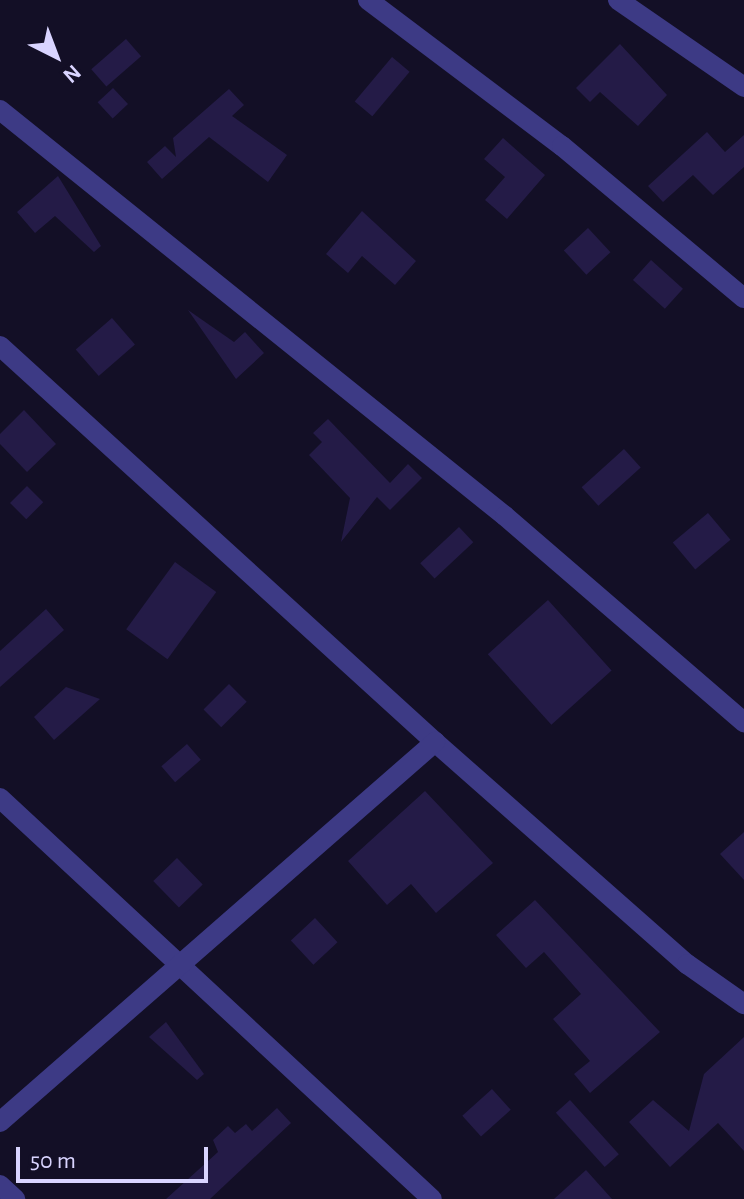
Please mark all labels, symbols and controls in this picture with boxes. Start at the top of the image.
north arrow [16,16,96,96]
text: N [59,61,85,87]
scale bar [20,1131,212,1181]
text: 50 m [30,1149,76,1173]

